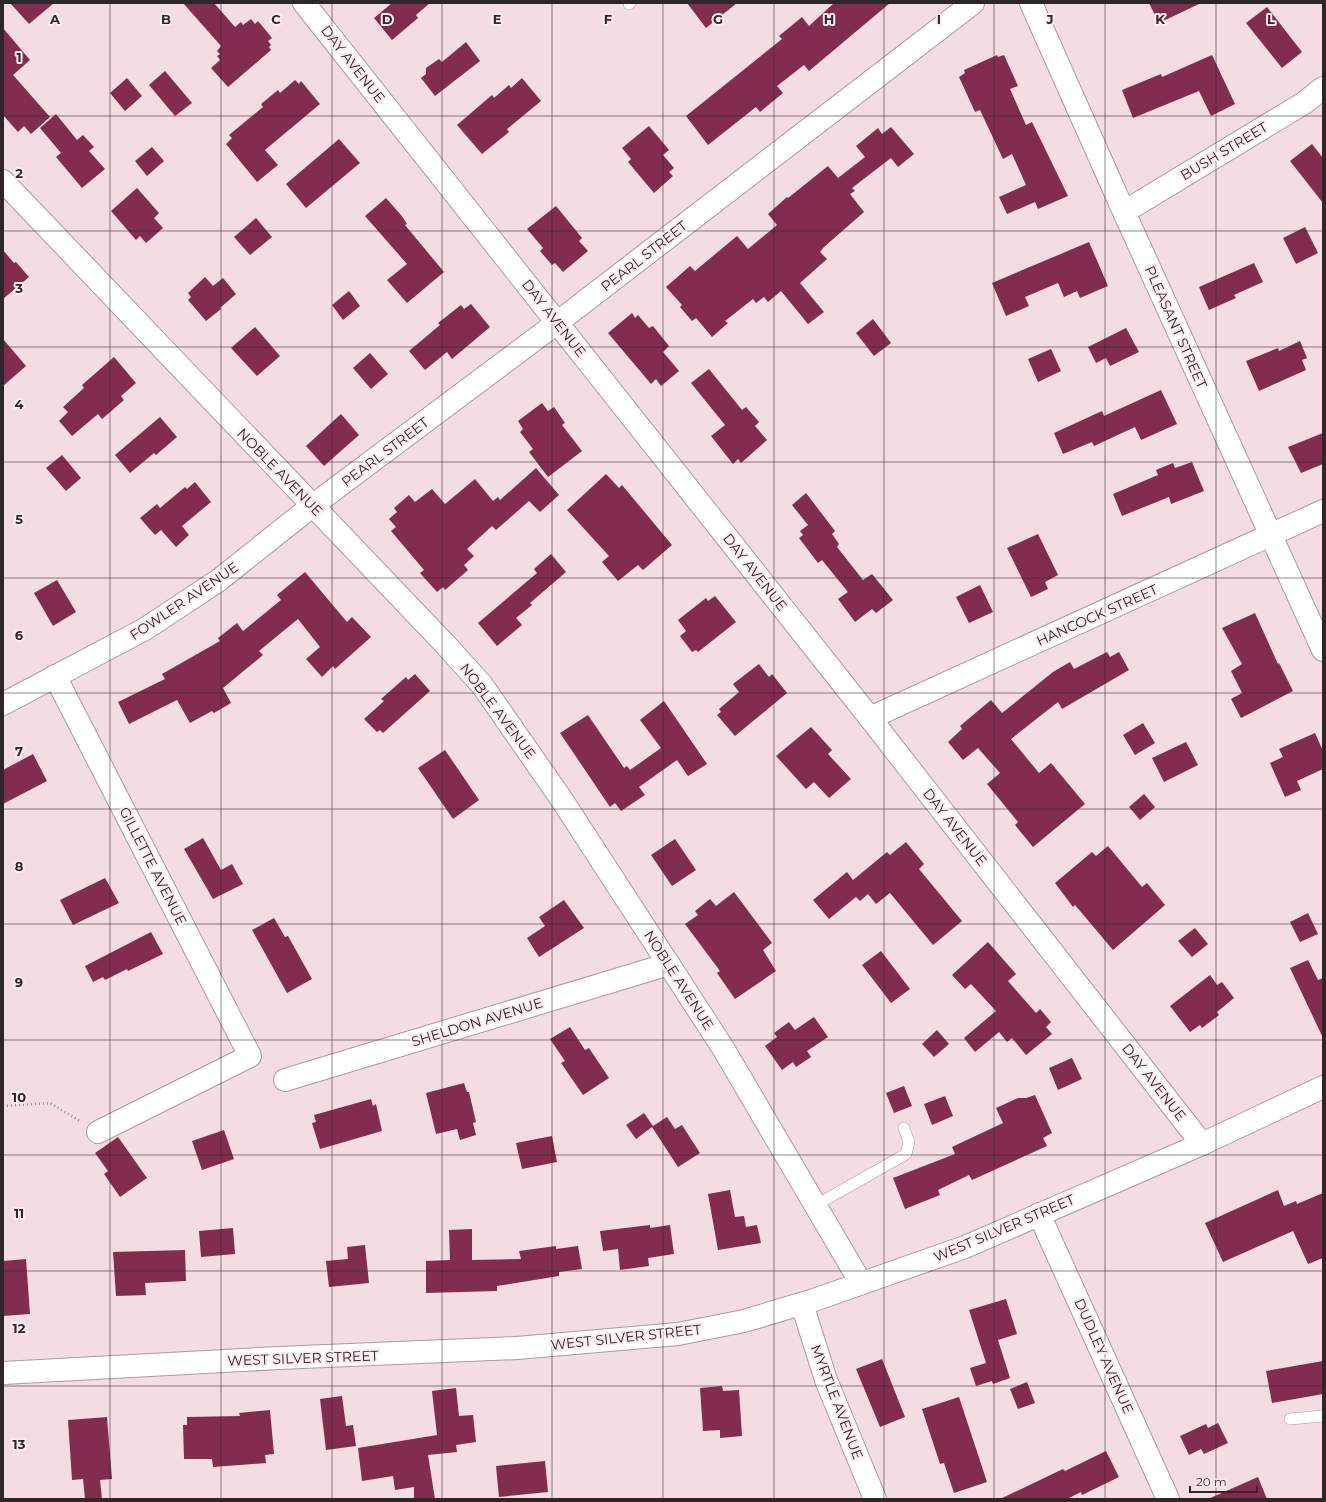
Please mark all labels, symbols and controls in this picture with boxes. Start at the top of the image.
text: A [49,11,61,27]
text: B [161,11,171,27]
text: C [271,11,281,27]
text: D [382,11,393,27]
text: E [493,11,502,27]
text: F [604,11,612,27]
text: G [713,11,723,27]
text: H [824,11,834,27]
text: I [937,11,941,27]
text: J [1045,11,1054,27]
text: K [1155,11,1165,27]
text: L [1267,11,1275,27]
street label: DAY AVENUE [317,22,389,106]
text: 1 [16,49,22,65]
street label: BUSH STREET [1177,118,1271,184]
text: 2 [15,165,23,181]
street label: PEARL STREET [597,217,691,295]
street label: PLEASANT STREET [1141,263,1211,391]
street label: DAY AVENUE [518,276,590,360]
text: 3 [14,280,23,296]
text: 4 [15,396,24,412]
street label: PEARL STREET [338,413,432,491]
street label: NOBLE AVENUE [233,424,327,520]
text: 5 [15,511,23,527]
street label: DAY AVENUE [719,530,791,614]
street label: FOWLER AVENUE [126,558,242,644]
street label: HANCOCK STREET [1034,580,1160,650]
text: 6 [15,627,24,643]
street label: NOBLE AVENUE [456,660,540,762]
text: 7 [15,743,23,759]
street label: DAY AVENUE [919,785,991,869]
street label: GILLETTE AVENUE [115,804,191,928]
text: 8 [15,858,24,874]
street label: NOBLE AVENUE [640,927,718,1033]
text: 9 [15,974,23,990]
street label: SHELDON AVENUE [409,993,545,1051]
street label: DAY AVENUE [1118,1040,1190,1124]
text: 10 [12,1089,26,1105]
street label: WEST SILVER STREET [931,1190,1077,1266]
text: 11 [14,1205,24,1221]
street label: DUDLEY AVENUE [1070,1295,1138,1417]
text: 12 [13,1320,26,1336]
street label: WEST SILVER STREET [550,1320,702,1354]
street label: MYRTLE AVENUE [807,1342,867,1462]
street label: WEST SILVER STREET [227,1346,379,1370]
text: 13 [13,1436,26,1452]
scale bar [1190,1468,1257,1494]
text: 20 m [1196,1474,1227,1489]

